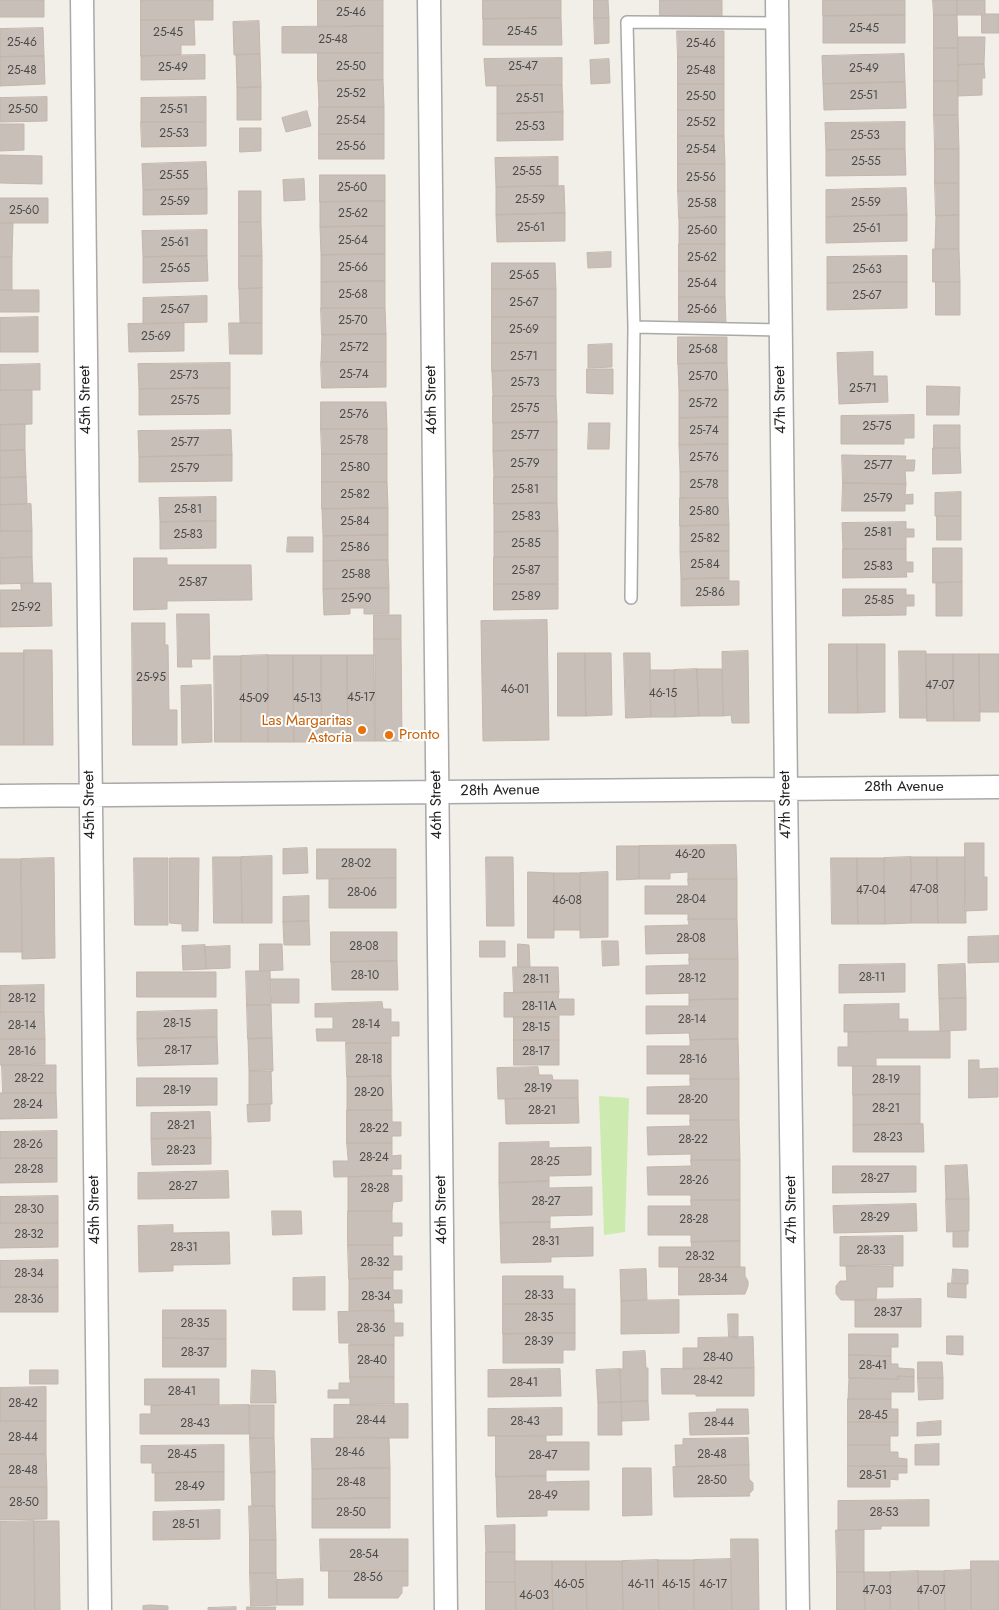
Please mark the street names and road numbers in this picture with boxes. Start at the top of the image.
street label: 45th Street [76,365,96,435]
street label: 46th Street [422,365,442,435]
street label: 47th Street [771,366,791,434]
street label: 45th Street [80,770,100,840]
street label: 46th Street [427,770,447,840]
street label: 47th Street [776,771,796,839]
street label: 28th Avenue [864,778,944,796]
street label: 28th Avenue [460,781,540,801]
street label: 45th Street [85,1175,105,1245]
street label: 46th Street [432,1175,452,1245]
street label: 47th Street [782,1176,802,1244]

